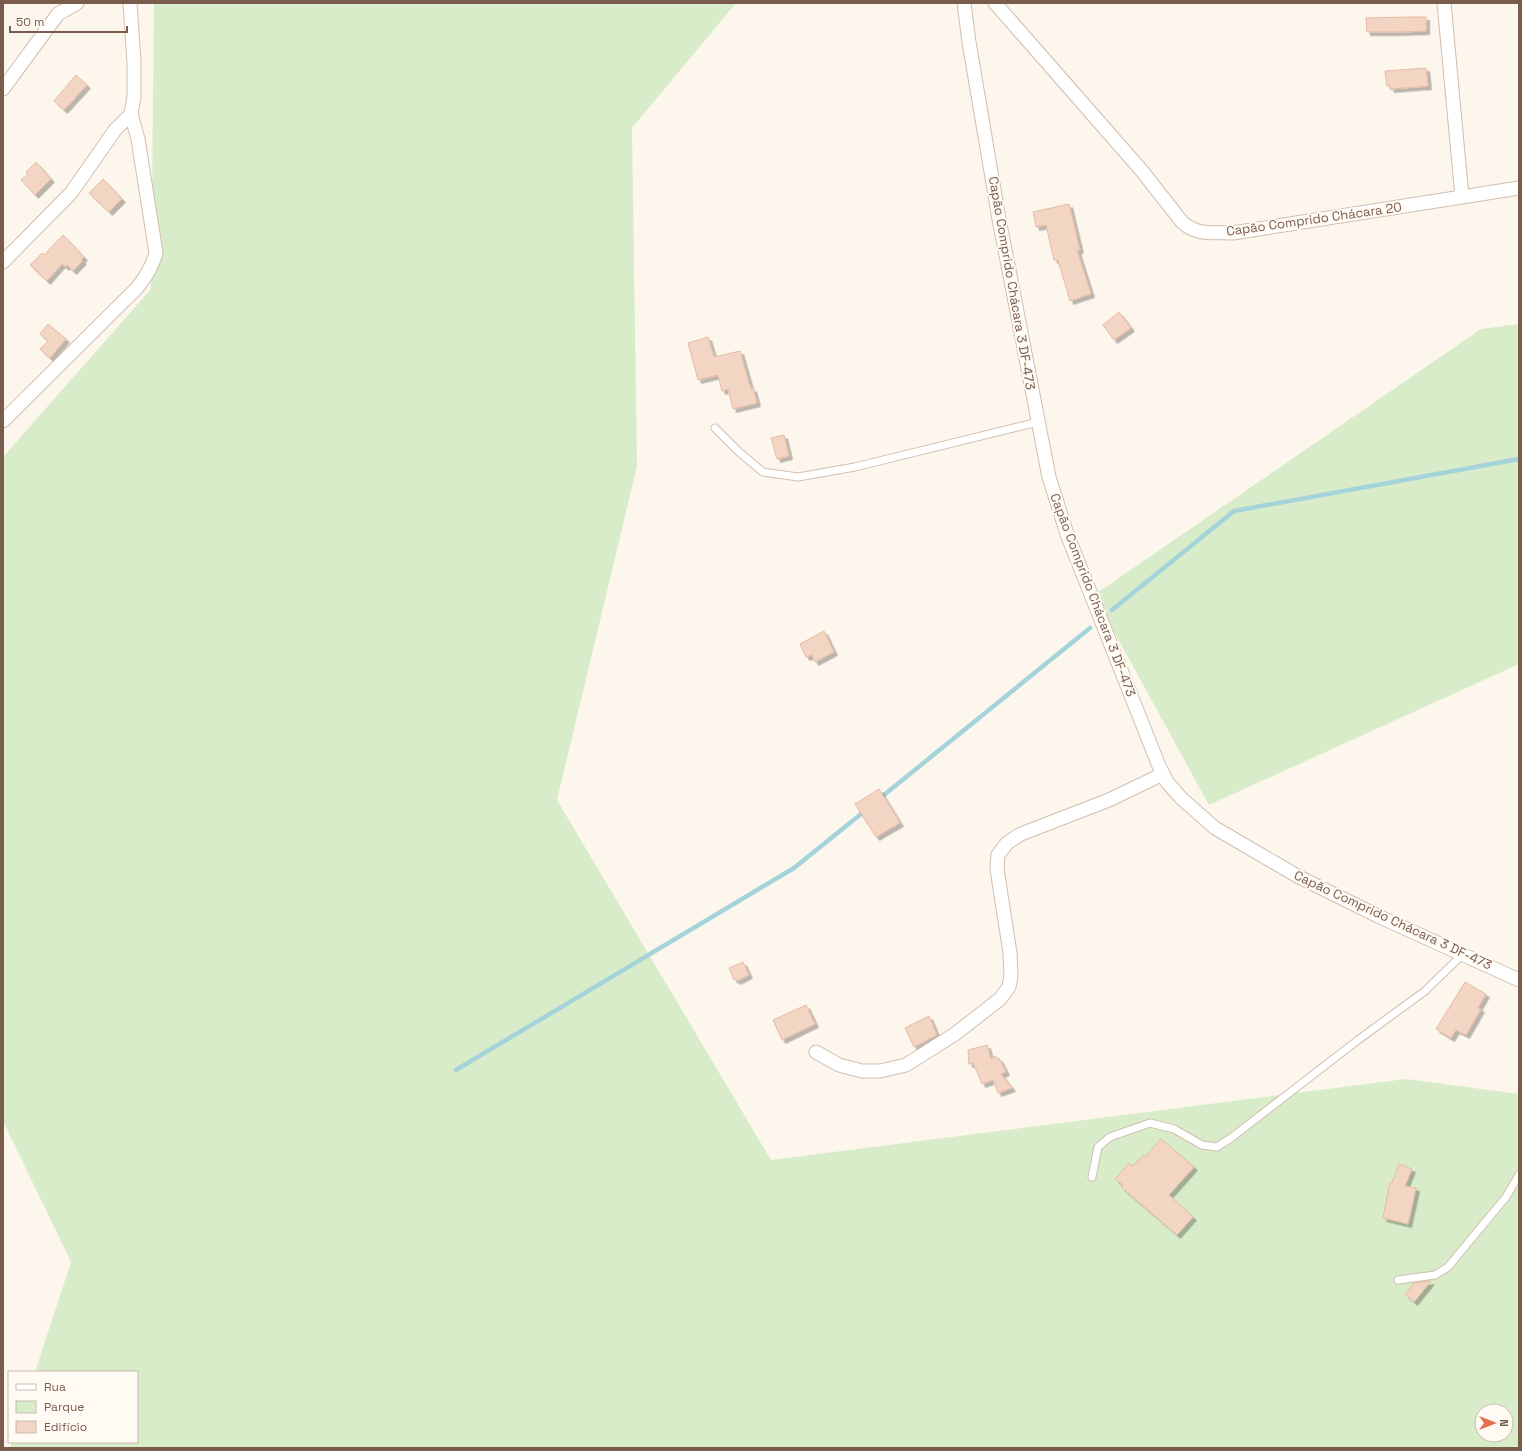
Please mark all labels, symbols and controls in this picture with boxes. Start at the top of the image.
scale bar [10,8,127,34]
text: 50 m [16,14,44,30]
street label: Capão Comprido Chácara 3 DF-473 [985,175,1039,391]
street label: Capão Comprido Chácara 20 [1225,198,1403,240]
street label: Capão Comprido Chácara 3 DF-473 [1046,491,1140,699]
street label: Capão Comprido Chácara 3 DF-473 [1291,867,1495,974]
legend [8,1371,138,1443]
text: Rua [44,1379,66,1395]
text: Parque [44,1399,84,1415]
north arrow [1474,1403,1514,1443]
text: Edifício [44,1419,87,1435]
text: N [1497,1419,1511,1427]

